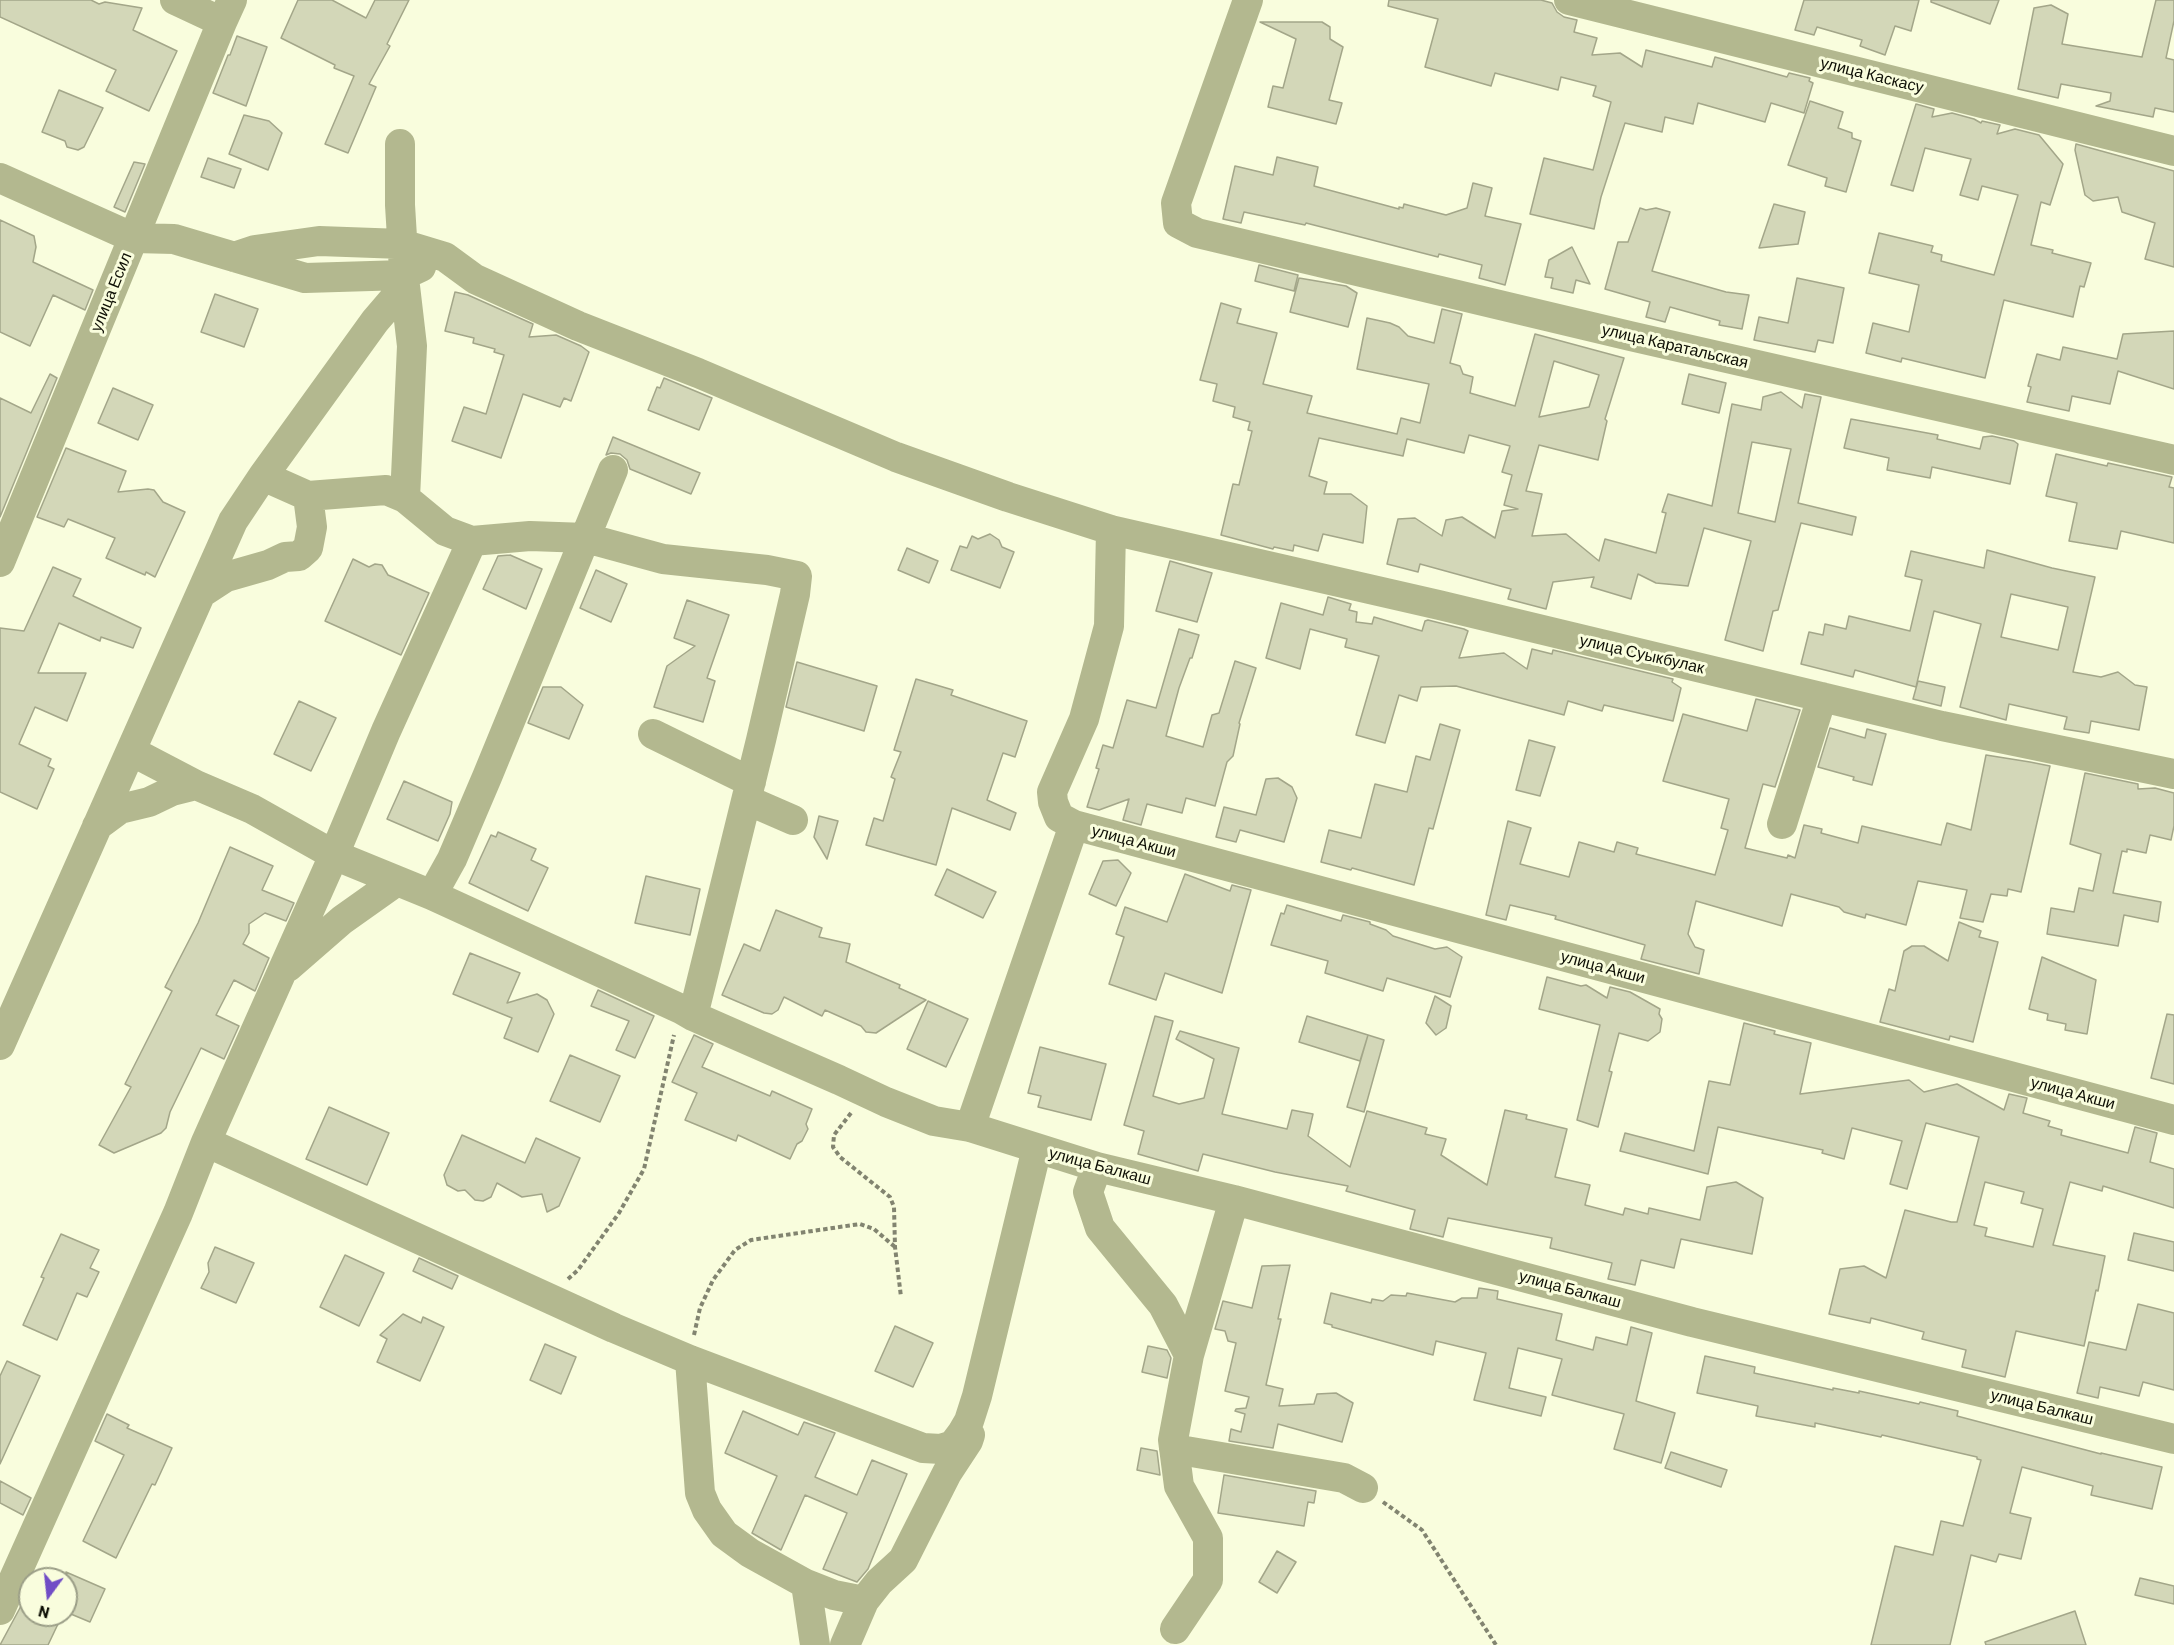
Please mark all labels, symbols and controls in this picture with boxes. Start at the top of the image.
street label: улица Каскасу [1818,53,1926,97]
street label: улица Есил [86,249,136,335]
street label: улица Каратальская [1600,320,1750,372]
street label: улица Суыкбулак [1578,630,1706,678]
street label: улица Акши [1090,821,1178,861]
street label: улица Акши [1559,947,1647,987]
street label: улица Акши [2029,1073,2117,1113]
street label: улица Балкаш [1047,1143,1153,1189]
street label: улица Балкаш [1517,1266,1623,1312]
street label: улица Балкаш [1989,1385,2095,1429]
north arrow [18,1567,78,1627]
text: N [36,1602,51,1623]

